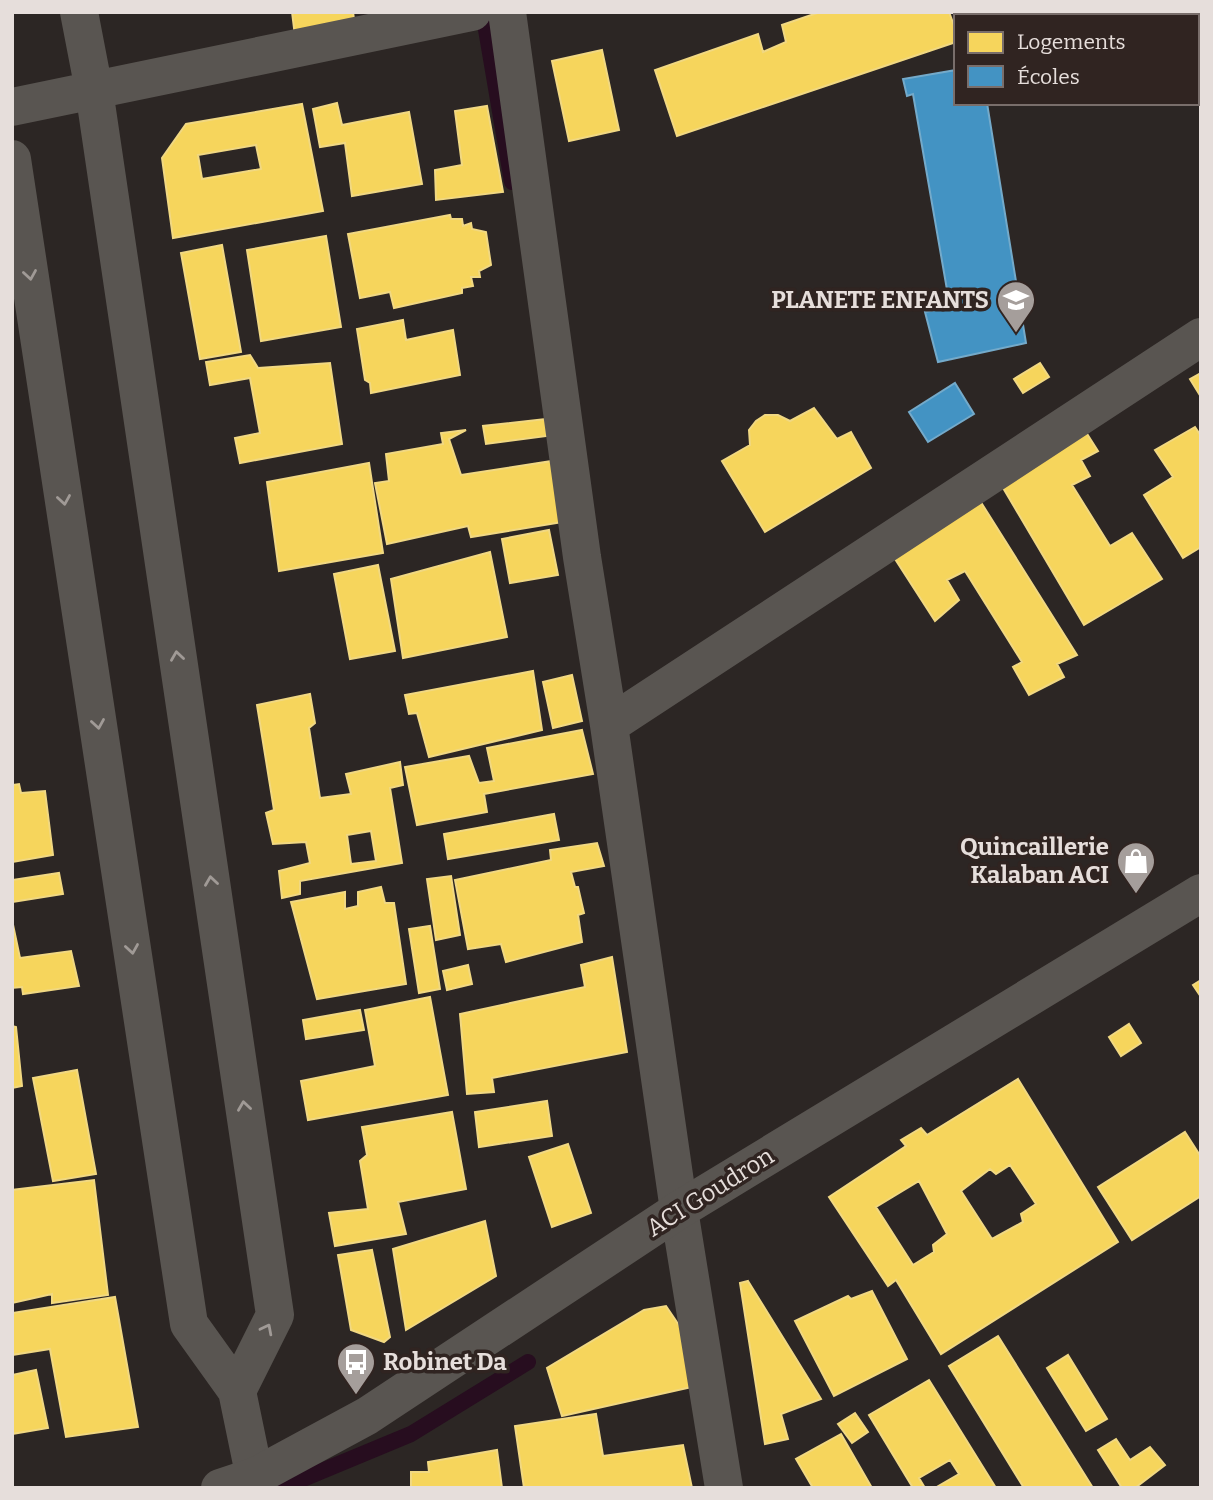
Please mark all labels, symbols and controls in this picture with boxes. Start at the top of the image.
legend [954,14,1199,105]
text: Logements [1017,29,1126,55]
text: Écoles [1017,64,1080,90]
one-way arrow [22,269,37,281]
school or university icon: PLANETE ENFANTS [995,279,1037,334]
place label: PLANETE ENFANTS [771,286,989,314]
one-way arrow [56,494,71,505]
one-way arrow [170,650,185,662]
one-way arrow [90,719,105,730]
place label: Quincaillerie Kalaban ACI [960,833,1109,889]
shop icon: Quincaillerie Kalaban ACI [1115,840,1157,895]
one-way arrow [203,875,218,887]
one-way arrow [124,944,139,955]
one-way arrow [237,1100,252,1112]
street label: ACI Goudron [641,1142,779,1242]
one-way arrow [259,1324,273,1337]
bus stop icon: Robinet Da [335,1341,377,1396]
place label: Robinet Da [383,1348,507,1376]

